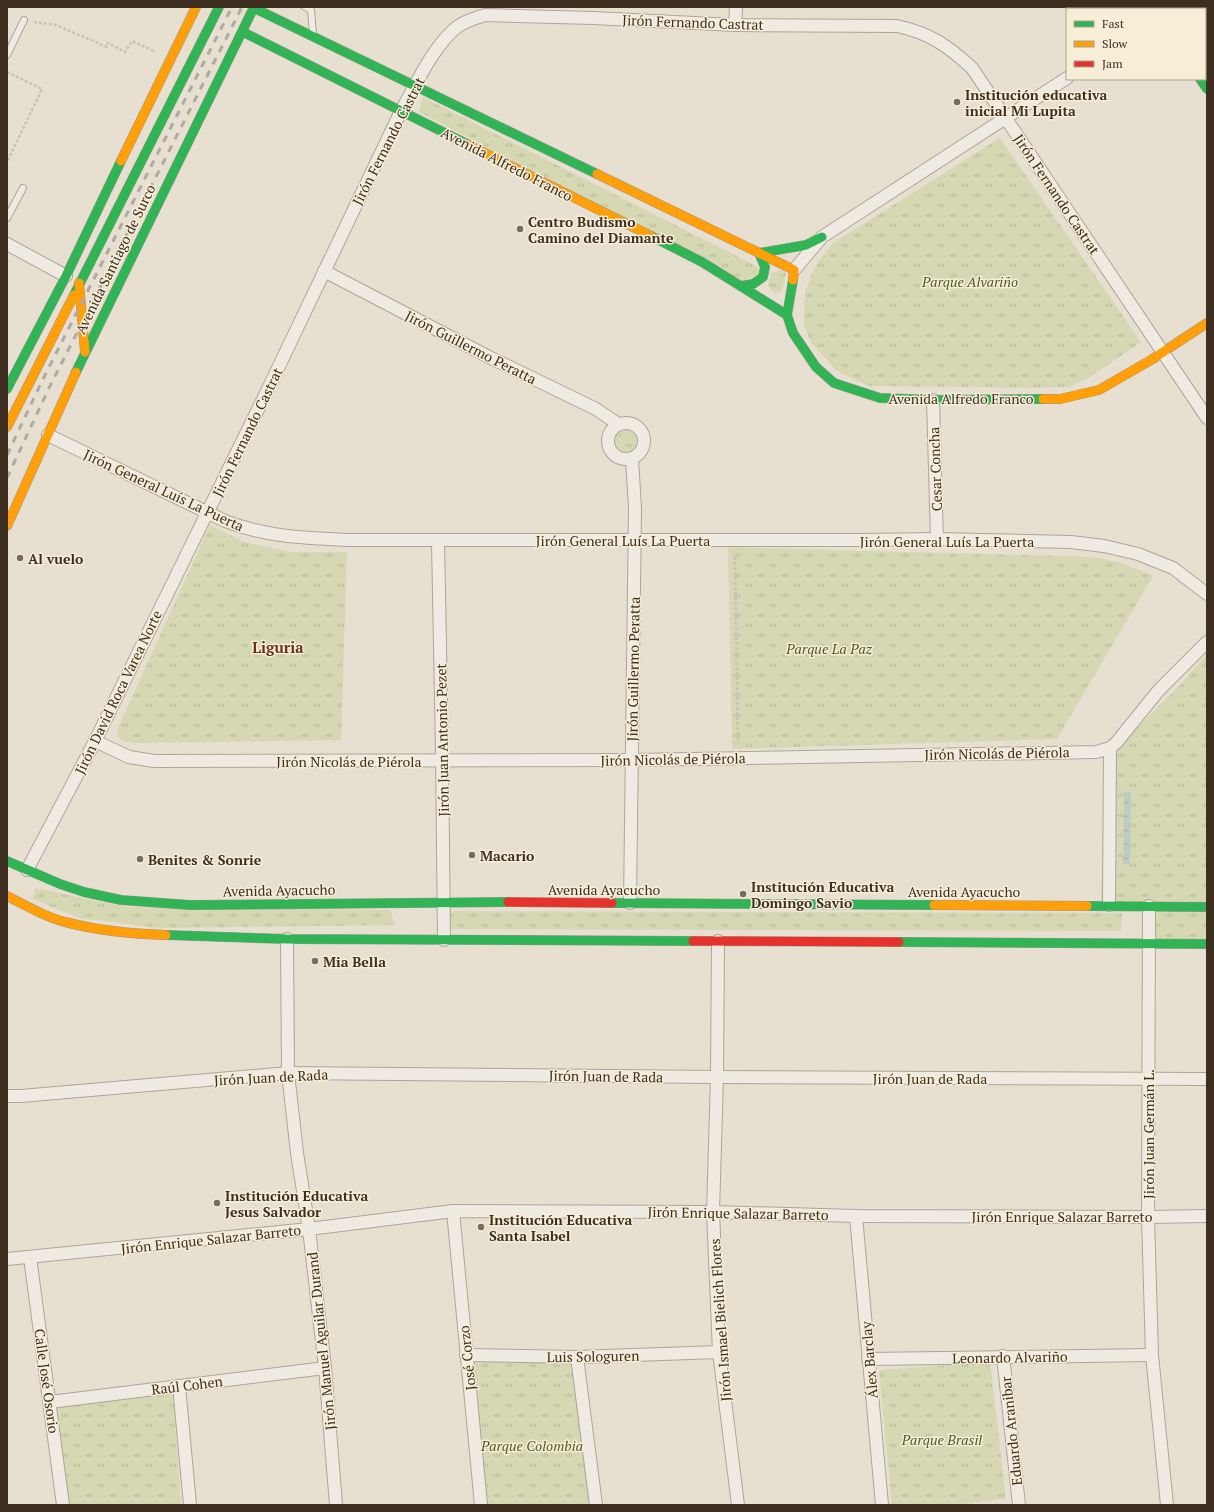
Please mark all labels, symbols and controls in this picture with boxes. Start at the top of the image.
legend [1066,8,1206,80]
street label: Jirón Fernando Castrat [622,10,765,34]
text: Fast [1102,16,1125,31]
text: Slow [1102,36,1128,51]
text: Jam [1102,56,1123,71]
street label: Jirón Fernando Castrat [347,73,429,208]
place label: Institución educativa inicial Mi Lupita [965,85,1108,120]
marker: Institución educativa inicial Mi Lupita [952,97,962,107]
street label: Avenida Alfredo Franco [438,123,576,206]
street label: Jirón Fernando Castrat [1010,130,1105,259]
street label: Avenida Santiago de Surco [70,181,160,337]
place label: Centro Budismo Camino del Diamante [528,212,674,247]
marker: Centro Budismo Camino del Diamante [515,224,525,234]
park label: Parque Alvariño [921,272,1018,291]
street label: Jirón Guillermo Peratta [402,306,540,388]
street label: Jirón Fernando Castrat [207,364,287,500]
street label: Avenida Alfredo Franco [888,389,1034,408]
street label: Cesar Concha [924,427,946,511]
street label: Jirón General Luís La Puerta [81,445,247,535]
street label: Jirón General Luís La Puerta [536,531,710,550]
street label: Jirón General Luís La Puerta [860,532,1034,551]
place label: Al vuelo [28,549,83,568]
marker: Al vuelo [15,553,25,563]
street label: Jirón Guillermo Peratta [622,597,644,741]
street label: Jirón David Roca Varea Norte [70,607,166,777]
district label: Liguria [252,637,304,657]
park label: Parque La Paz [785,639,873,658]
street label: Jirón Juan Antonio Pezet [431,662,453,817]
street label: Jirón Nicolás de Piérola [924,742,1070,764]
street label: Jirón Nicolás de Piérola [600,748,746,770]
street label: Jirón Nicolás de Piérola [276,752,422,771]
place label: Macario [480,846,534,865]
place label: Benites & Sonrie [148,850,262,869]
marker: Macario [467,850,477,860]
marker: Benites & Sonrie [135,854,145,864]
place label: Institución Educativa Domingo Savio [751,877,895,912]
street label: Avenida Ayacucho [222,880,336,900]
street label: Avenida Ayacucho [548,880,661,899]
street label: Avenida Ayacucho [908,882,1021,901]
marker: Institución Educativa Domingo Savio [738,889,748,899]
place label: Mia Bella [323,952,386,971]
marker: Mia Bella [310,956,320,966]
street label: Jirón Juan de Rada [213,1065,329,1089]
street label: Jirón Juan de Rada [549,1066,663,1086]
street label: Jirón Juan de Rada [873,1069,987,1088]
street label: Jirón Juan Germán L. [1139,1069,1158,1199]
place label: Institución Educativa Jesus Salvador [225,1186,369,1221]
marker: Institución Educativa Jesus Salvador [212,1198,222,1208]
street label: Jirón Enrique Salazar Barreto [647,1202,829,1224]
street label: Jirón Enrique Salazar Barreto [972,1207,1153,1226]
place label: Institución Educativa Santa Isabel [489,1210,633,1245]
street label: Jirón Enrique Salazar Barreto [120,1220,302,1258]
marker: Institución Educativa Santa Isabel [476,1222,486,1232]
street label: Jirón Ismael Bielich Flores [705,1238,735,1402]
street label: Jirón Manuel Aguilar Durand [302,1251,340,1431]
street label: Álex Barclay [856,1320,882,1399]
street label: José Corzo [454,1324,480,1391]
street label: Calle José Osorio [30,1327,64,1435]
street label: Luis Sologuren [546,1346,640,1366]
street label: Leonardo Alvariño [952,1346,1068,1368]
street label: Raúl Cohen [150,1371,224,1399]
street label: Eduardo Aranibar [996,1375,1026,1487]
park label: Parque Brasil [901,1430,982,1449]
park label: Parque Colombia [480,1436,583,1455]

